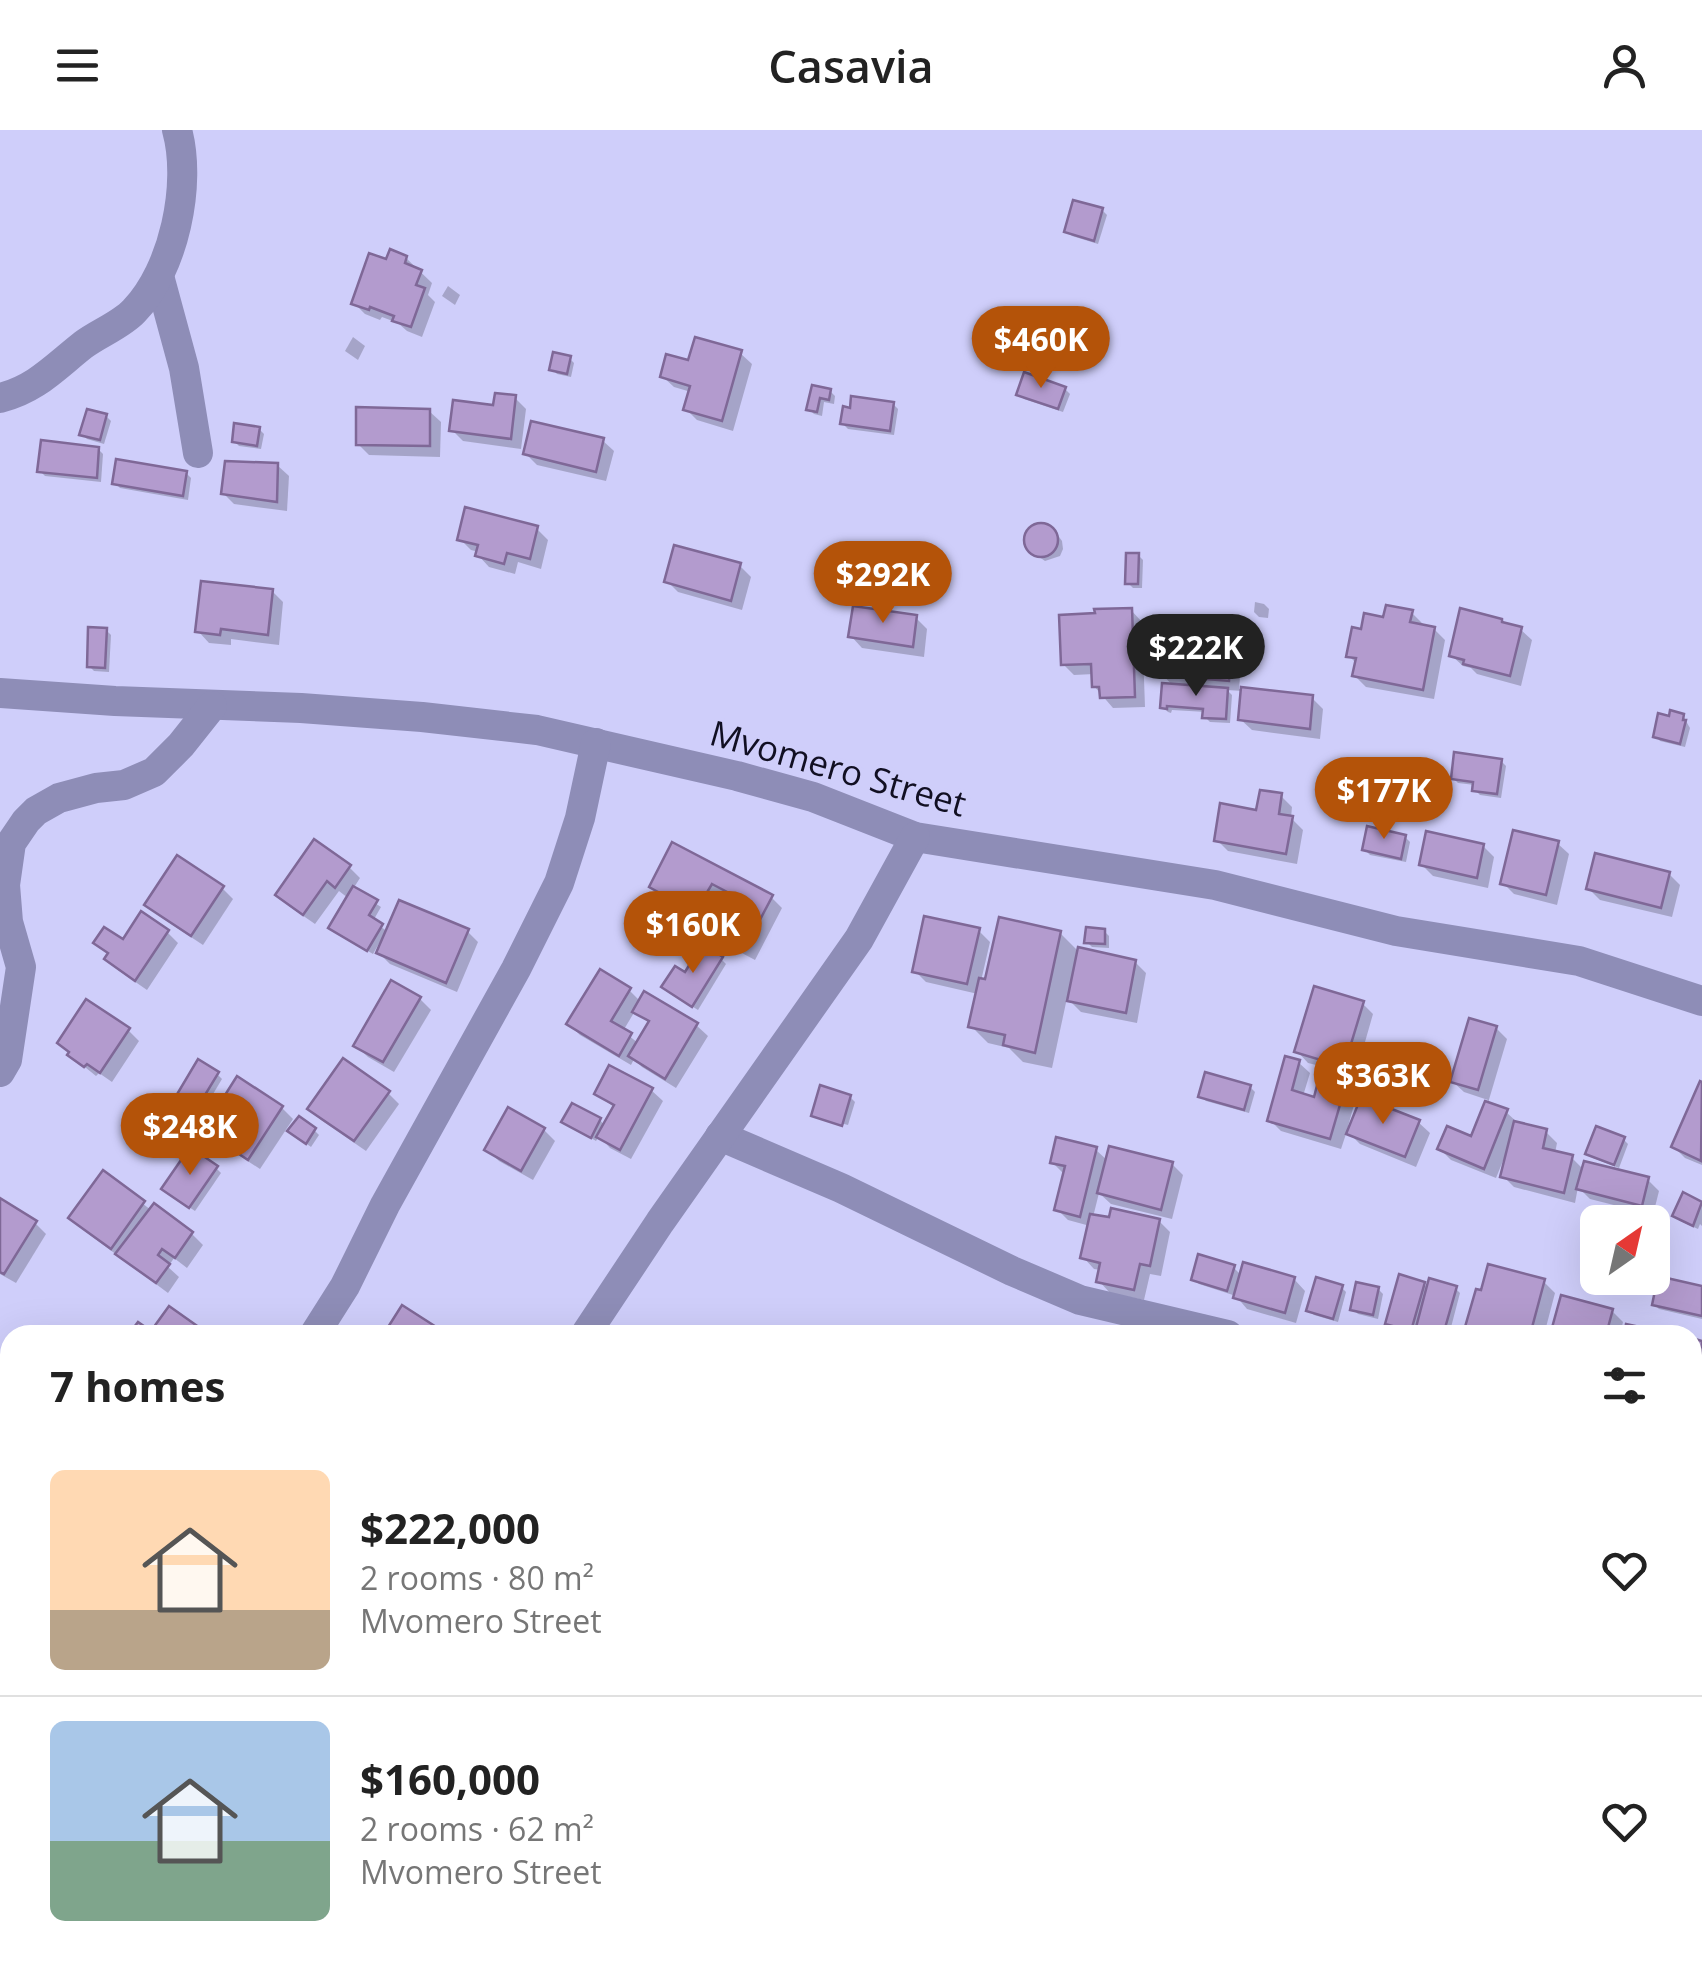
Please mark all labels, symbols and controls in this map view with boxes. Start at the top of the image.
text: Casavia [768,35,934,96]
icon: menu [50,38,105,93]
icon: person [1597,38,1652,93]
pin: $460K [971,306,1111,391]
text: $460K [994,317,1088,360]
pin: $292K [813,541,953,626]
text: $292K [836,552,930,595]
pin: $222K [1126,614,1266,699]
text: $222K [1149,625,1243,668]
street label: Mvomero Street [705,709,972,827]
pin: $177K [1314,757,1454,842]
text: $177K [1337,768,1431,811]
pin: $160K [623,891,763,976]
text: $160K [646,902,740,945]
pin: $363K [1313,1042,1453,1127]
text: $363K [1336,1053,1430,1096]
pin: $248K [120,1093,260,1178]
text: $248K [143,1104,237,1147]
north arrow [1580,1205,1670,1295]
map controls [1580,1205,1670,1295]
text: 7 homes [50,1357,225,1414]
icon: filters [1597,1358,1652,1413]
text: $222,000 [360,1499,540,1556]
icon: home [130,1510,250,1630]
icon: heart [1597,1543,1652,1598]
text: 2 rooms · 80 m² [360,1556,594,1599]
text: Mvomero Street [360,1599,602,1642]
text: $160,000 [360,1750,540,1807]
icon: home [130,1761,250,1881]
icon: heart [1597,1794,1652,1849]
text: 2 rooms · 62 m² [360,1807,594,1850]
text: Mvomero Street [360,1850,602,1893]

